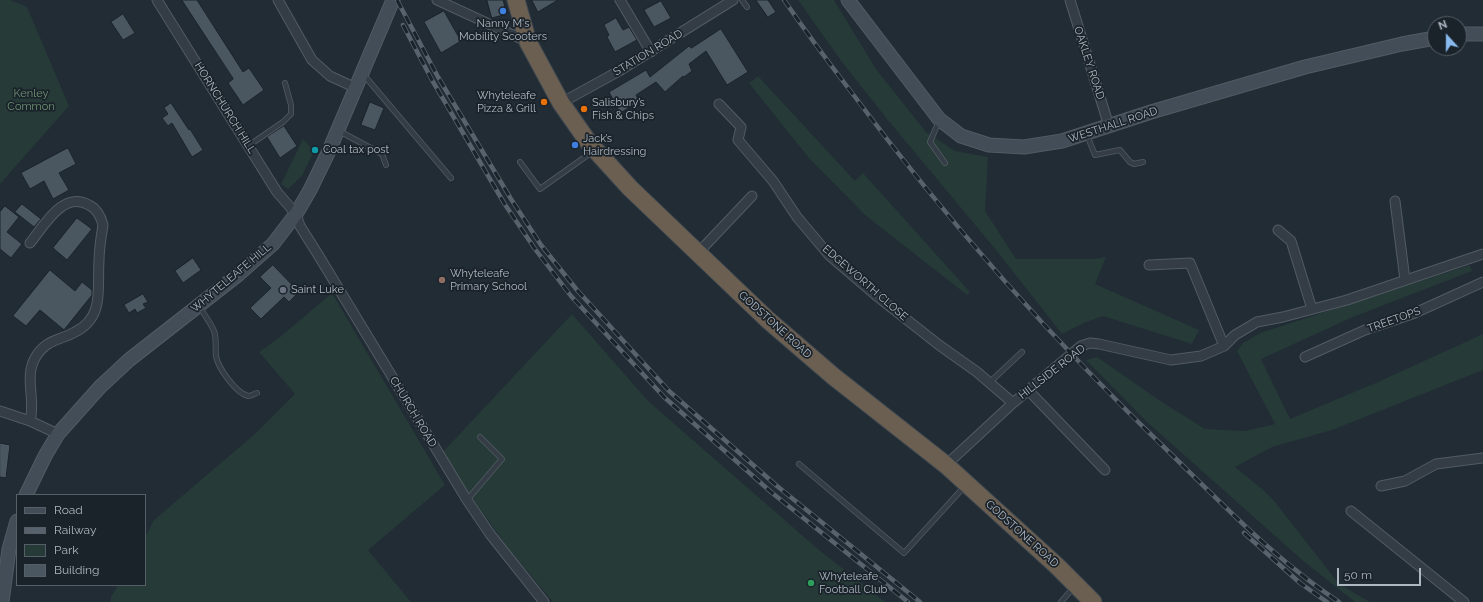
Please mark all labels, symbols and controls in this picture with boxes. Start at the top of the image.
marker: Nanny M's Mobility Scooters [498,6,508,16]
north arrow [1427,16,1467,56]
place label: Nanny M's Mobility Scooters [459,17,547,43]
text: N [1437,18,1449,33]
street label: OAKLEY ROAD [1071,25,1107,101]
street label: STATION ROAD [611,27,685,79]
street label: HORNCHURCH HILL [191,60,259,156]
park label: Kenley Common [7,87,55,113]
place label: Whyteleafe Pizza & Grill [477,89,536,115]
place label: Salisbury’s Fish & Chips [592,96,654,122]
marker: Whyteleafe Pizza & Grill [539,97,549,107]
marker: Salisbury’s Fish & Chips [579,104,589,114]
street label: WESTHALL ROAD [1067,104,1159,146]
place label: Jack’s Hairdressing [583,132,646,158]
marker: Jack’s Hairdressing [570,140,580,150]
place label: Coal tax post [323,143,389,157]
marker: Coal tax post [310,145,320,155]
street label: WHYTELEAFE HILL [188,241,274,315]
street label: EDGEWORTH CLOSE [820,242,910,324]
place label: Whyteleafe Primary School [450,267,527,293]
marker: Whyteleafe Primary School [437,275,447,285]
place label: Saint Luke [291,283,344,297]
marker: Saint Luke [278,285,288,295]
street label: GODSTONE ROAD [736,289,814,361]
street label: TREETOPS [1366,304,1422,336]
street label: HILLSIDE ROAD [1016,342,1088,402]
street label: CHURCH ROAD [387,374,439,450]
legend [16,494,146,586]
street label: GODSTONE ROAD [983,498,1061,570]
text: Road [54,503,83,517]
text: Railway [54,523,96,537]
text: Park [54,543,79,557]
scale bar [1339,560,1423,586]
text: Building [54,563,100,577]
text: 50 m [1344,568,1372,582]
place label: Whyteleafe Football Club [819,570,887,596]
marker: Whyteleafe Football Club [806,578,816,588]

